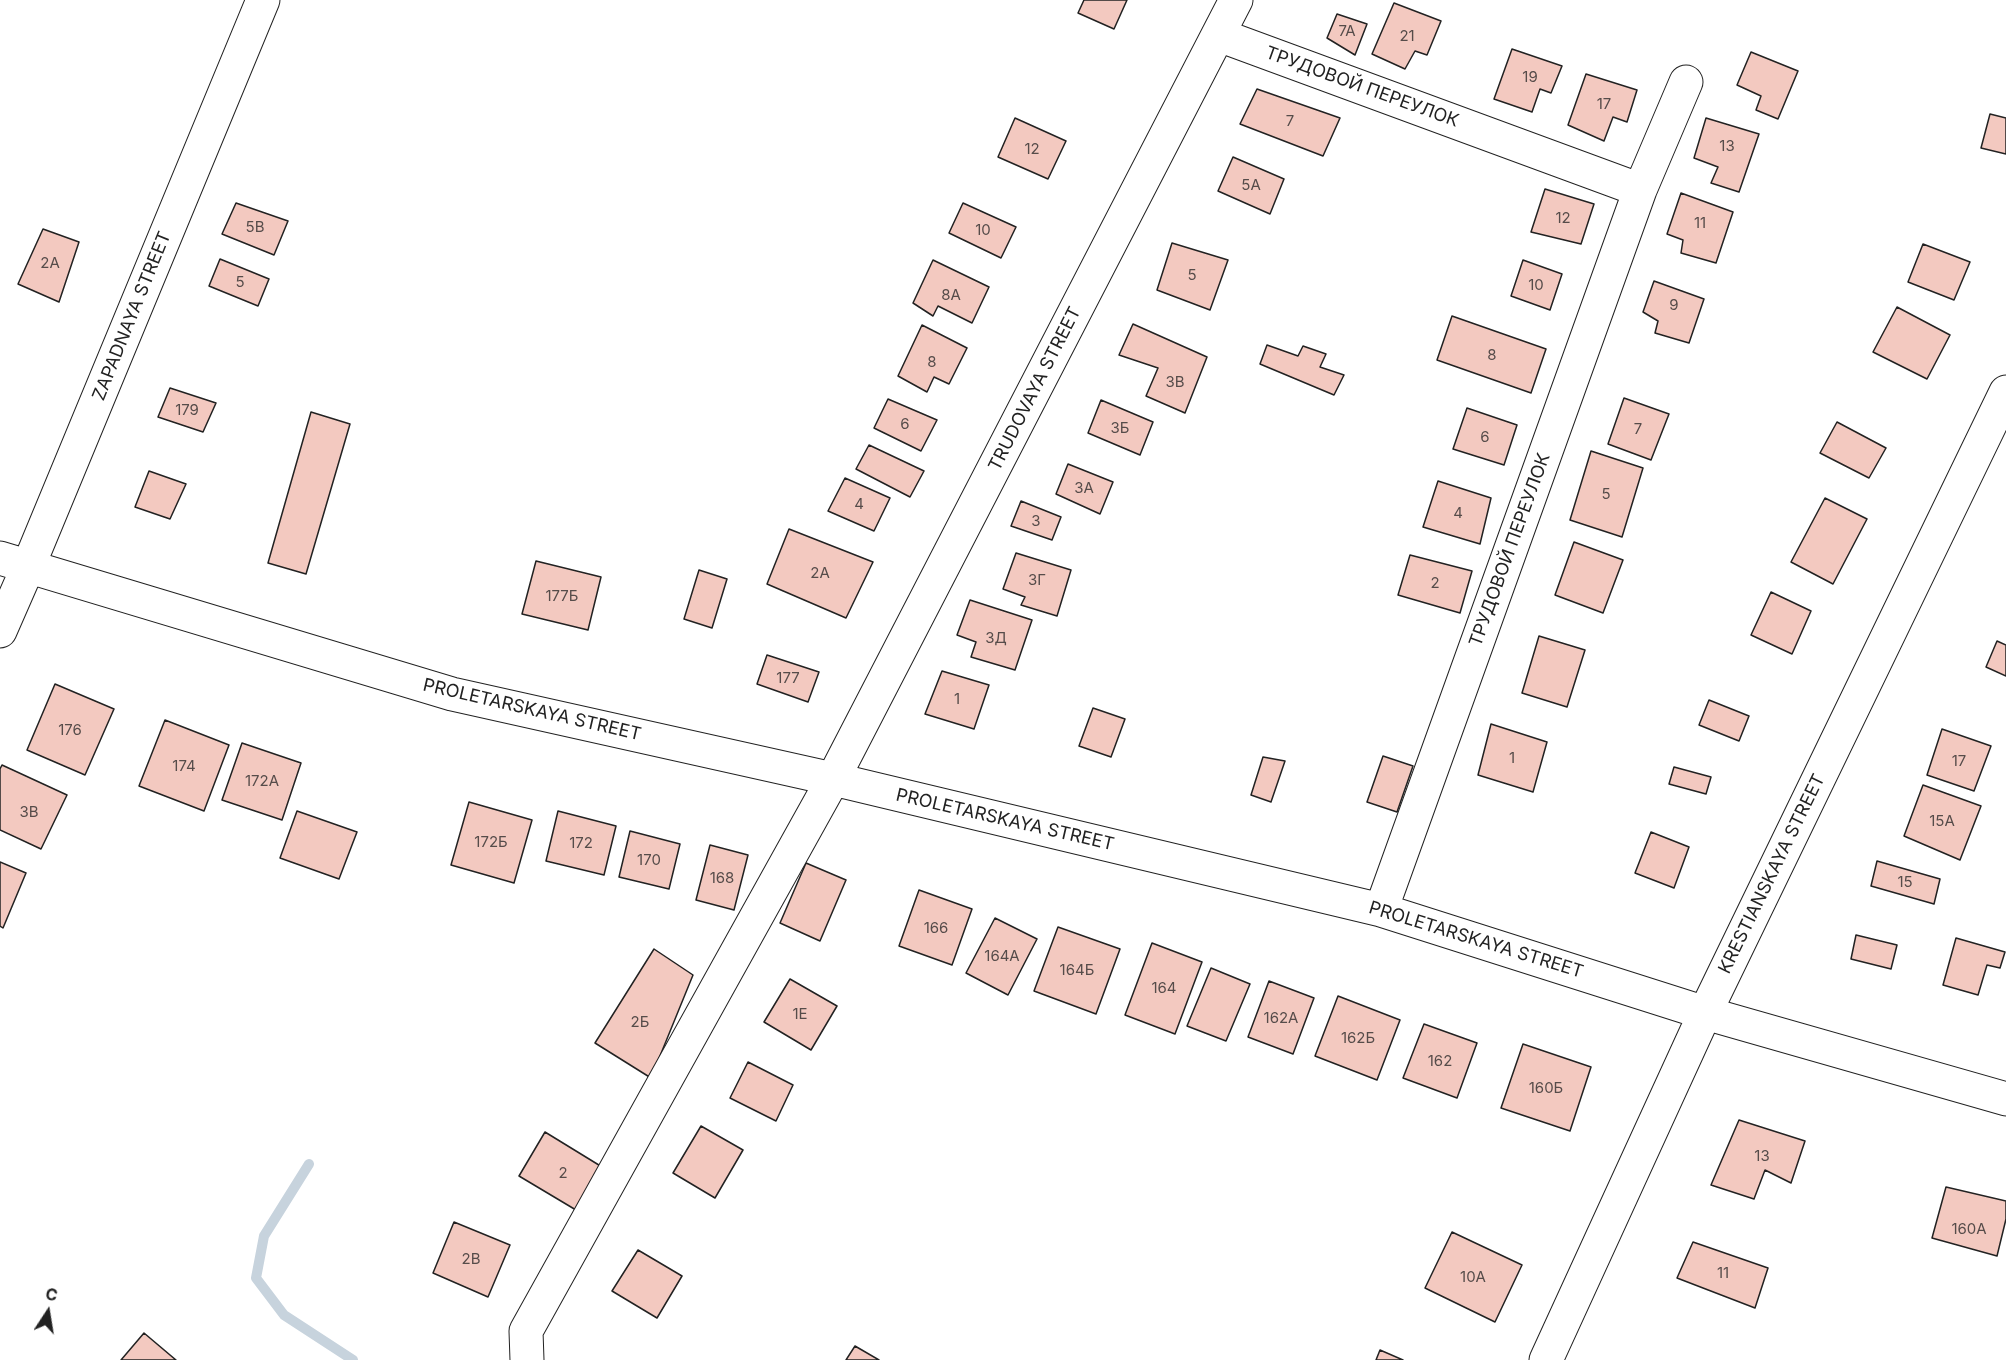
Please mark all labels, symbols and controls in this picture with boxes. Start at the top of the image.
house number: 7А [1338,22,1356,40]
house number: 21 [1399,27,1415,45]
street label: ТРУДОВОЙ ПЕРЕУЛОК [1262,42,1462,132]
house number: 19 [1522,68,1538,86]
house number: 17 [1597,95,1611,113]
house number: 7 [1286,112,1294,130]
house number: 13 [1719,137,1735,155]
house number: 12 [1024,140,1040,158]
house number: 5А [1241,176,1261,194]
house number: 12 [1555,209,1571,227]
house number: 11 [1694,214,1706,232]
house number: 5В [246,218,264,236]
house number: 10 [975,221,991,239]
street label: ZAPADNAYA STREET [88,228,176,404]
house number: 2А [40,254,60,272]
house number: 5 [1187,266,1197,284]
house number: 5 [235,273,245,291]
house number: 10 [1528,276,1544,294]
house number: 8А [941,286,961,304]
house number: 9 [1669,296,1679,314]
street label: TRUDOVAYA STREET [984,303,1086,475]
house number: 8 [1487,346,1497,364]
house number: 8 [927,353,937,371]
house number: 3В [1165,373,1185,391]
house number: 179 [175,401,199,419]
house number: 6 [900,415,910,433]
house number: 3Б [1111,419,1129,437]
house number: 7 [1634,420,1642,438]
house number: 6 [1480,428,1490,446]
street label: ТРУДОВОЙ ПЕРЕУЛОК [1465,450,1555,650]
house number: 3А [1074,479,1094,497]
house number: 5 [1601,485,1611,503]
house number: 4 [854,495,864,513]
house number: 4 [1453,504,1463,522]
house number: 3 [1031,512,1041,530]
house number: 2А [810,564,830,582]
house number: 3Г [1028,571,1046,589]
house number: 2 [1430,574,1440,592]
house number: 177Б [545,587,579,605]
house number: 3Д [985,629,1007,647]
house number: 177 [776,669,800,687]
street label: PROLETARSKAYA STREET [421,674,643,746]
house number: 1 [954,690,960,708]
house number: 176 [58,721,82,739]
house number: 1 [1509,749,1515,767]
house number: 17 [1952,752,1966,770]
house number: 174 [172,757,196,775]
street label: KRESTIANSKAYA STREET [1714,771,1830,977]
house number: 172А [245,772,279,790]
street label: PROLETARSKAYA STREET [894,784,1116,856]
house number: 3В [19,803,39,821]
house number: 15А [1929,812,1955,830]
house number: 172Б [474,833,508,851]
house number: 172 [569,834,593,852]
house number: 170 [637,851,661,869]
house number: 168 [710,869,734,887]
house number: 15 [1897,873,1913,891]
street label: PROLETARSKAYA STREET [1366,897,1586,983]
house number: 166 [924,919,948,937]
house number: 164А [984,947,1020,965]
house number: 164Б [1060,961,1094,979]
house number: 164 [1151,979,1177,997]
house number: 1Е [792,1005,808,1023]
house number: 162А [1264,1009,1298,1027]
house number: 2Б [631,1013,649,1031]
house number: 162Б [1341,1029,1375,1047]
house number: 162 [1428,1052,1452,1070]
house number: 160Б [1529,1079,1563,1097]
house number: 13 [1754,1147,1770,1165]
house number: 2 [558,1164,568,1182]
house number: 160А [1951,1220,1987,1238]
house number: 2В [462,1250,480,1268]
house number: 11 [1717,1264,1729,1282]
house number: 10А [1460,1268,1486,1286]
north arrow [18,1282,78,1342]
text: С [44,1283,60,1305]

